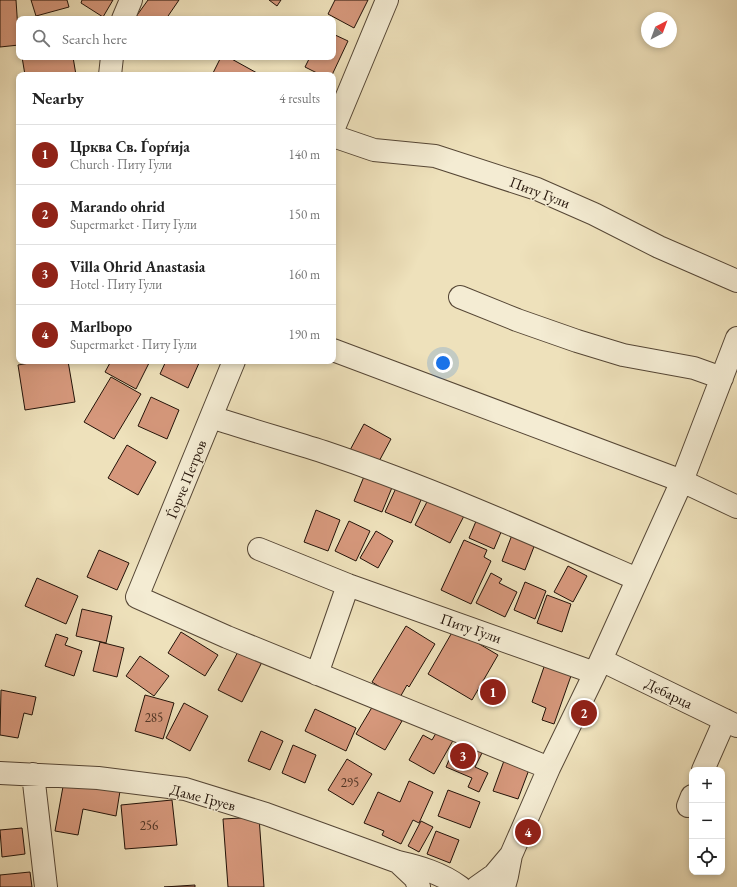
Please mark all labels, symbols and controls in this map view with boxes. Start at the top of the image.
north arrow [641,12,677,48]
search box [16,16,336,60]
icon: search [30,27,52,49]
text: Search here [62,29,127,48]
text: Nearby [32,87,84,109]
text: 4 results [279,90,320,107]
text: Црква Св. Ѓoрѓијa [70,137,190,156]
text: 1 [42,146,48,163]
text: 140 m [289,146,320,163]
text: Church · Питу Гули [70,156,172,173]
street label: Питу Гули [507,172,573,212]
text: Marando ohrid [70,197,165,216]
text: 2 [42,206,48,223]
text: 150 m [289,206,320,223]
text: Supermarket · Питу Гули [70,216,197,233]
text: Villa Ohrid Anastasia [70,257,205,276]
text: 3 [42,266,48,283]
text: 160 m [289,266,320,283]
text: Hotel · Питу Гули [70,276,162,293]
text: Marlbopo [70,317,132,336]
text: 4 [42,326,48,343]
text: 190 m [289,326,320,343]
text: Supermarket · Питу Гули [70,336,197,353]
your location [433,353,453,373]
street label: Ѓорче Петров [162,437,210,521]
street label: Питу Гули [438,609,504,647]
street label: Дебарца [642,673,696,713]
pin: 1 [480,677,506,707]
pin: 2 [571,698,597,728]
house number: 285 [145,709,163,726]
pin: 3 [450,741,476,771]
map controls [689,767,725,875]
button: + [689,767,725,803]
house number: 295 [341,774,359,791]
street label: Даме Груев [168,779,238,815]
button: − [689,803,725,839]
house number: 256 [140,817,158,834]
pin: 4 [515,817,541,847]
button: locate [689,839,725,875]

